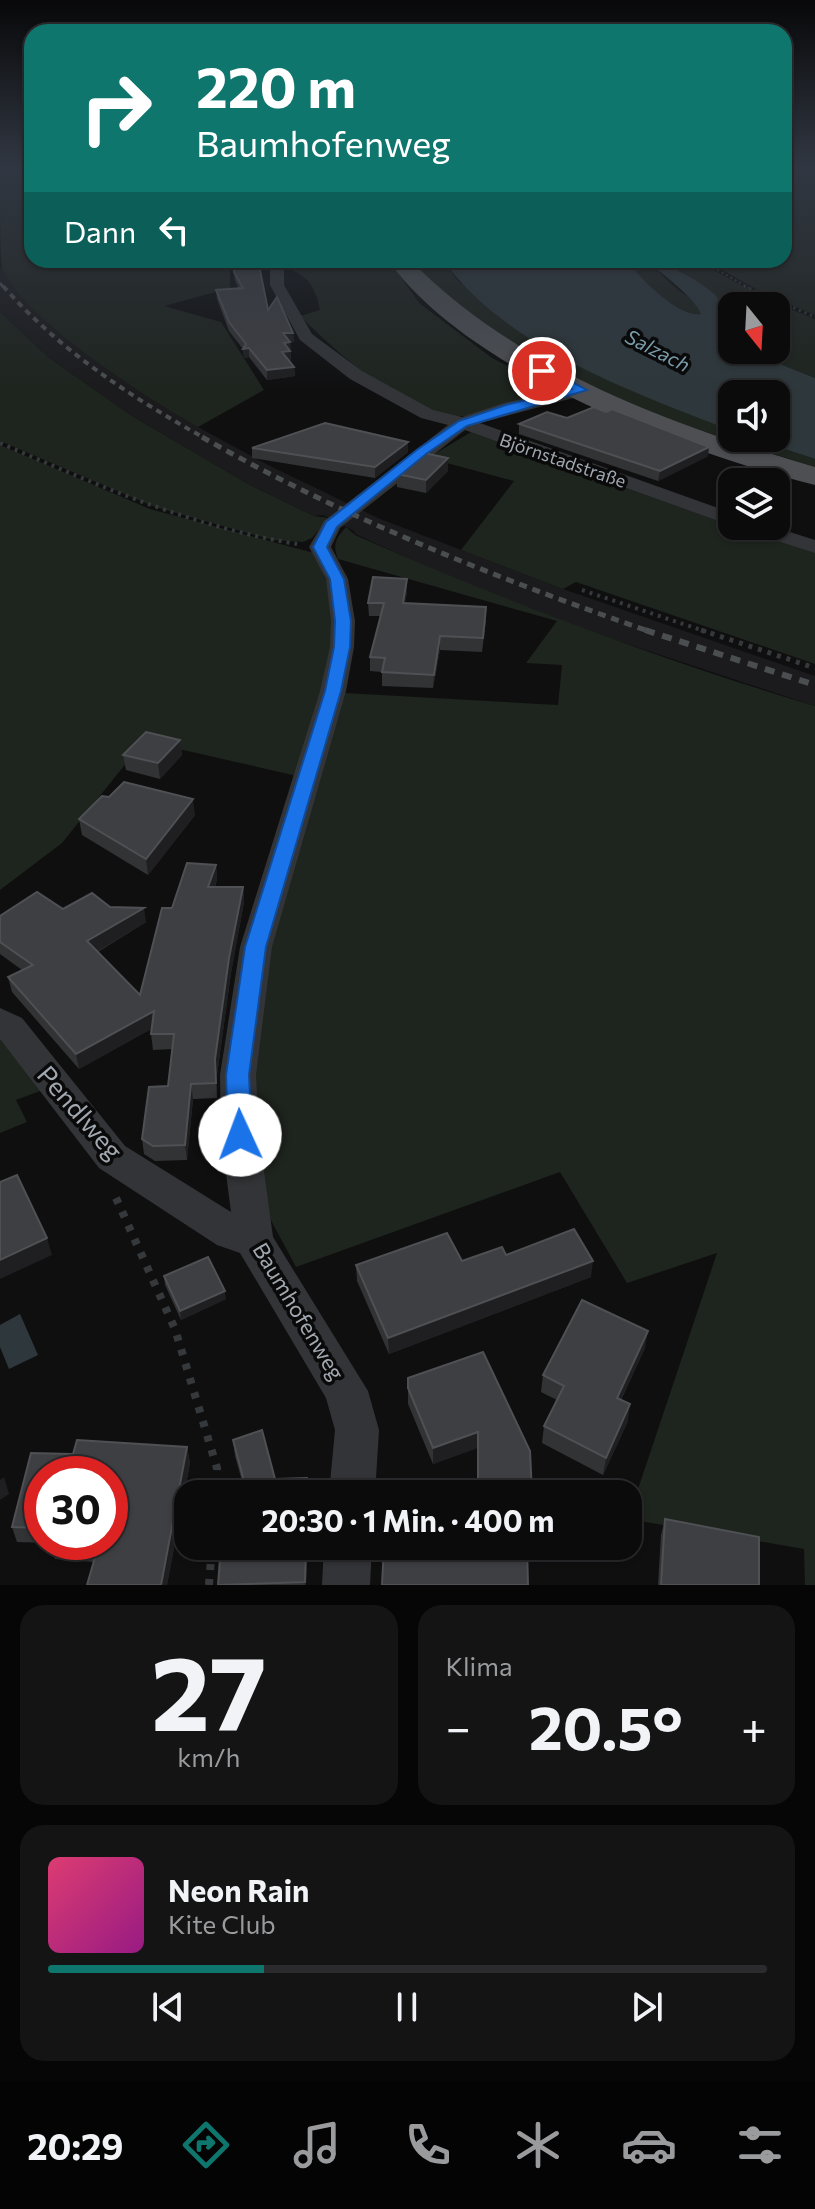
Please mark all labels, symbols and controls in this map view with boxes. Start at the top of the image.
text: 220 m [196,51,356,120]
icon: right [64,56,168,160]
text: Baumhofenweg [196,120,451,164]
icon: left [152,208,196,252]
text: Dann [64,212,136,249]
north arrow [718,292,790,364]
map controls [718,292,790,540]
water label: Salzach [622,324,694,376]
pin [508,337,576,405]
icon: arrive [520,349,564,393]
button: sound [718,380,790,452]
street label: Björnstadstraße [497,428,629,492]
button: layers [718,468,790,540]
street label: Pendlweg [32,1059,130,1165]
position arrow [198,1093,282,1177]
street label: Baumhofenweg [247,1237,351,1385]
speed limit sign: 30 [24,1456,128,1560]
text: 20:30 · 1 Min. · 400 m [262,1501,555,1538]
text: 27 [151,1625,267,1752]
text: Klima [446,1650,513,1681]
text: 20.5° [529,1689,683,1762]
text: − [446,1699,471,1753]
text: + [741,1699,767,1753]
text: km/h [177,1741,240,1772]
text: Neon Rain [168,1871,309,1908]
text: Kite Club [168,1908,276,1939]
icon: previous [146,1985,190,2029]
icon: pause [385,1985,429,2029]
icon: next [625,1985,669,2029]
icon: directions [178,2117,234,2173]
icon: music [289,2117,345,2173]
icon: phone [400,2117,456,2173]
icon: climate [510,2117,566,2173]
icon: car [621,2117,677,2173]
icon: filters [732,2117,788,2173]
text: 20:29 [27,2123,124,2167]

